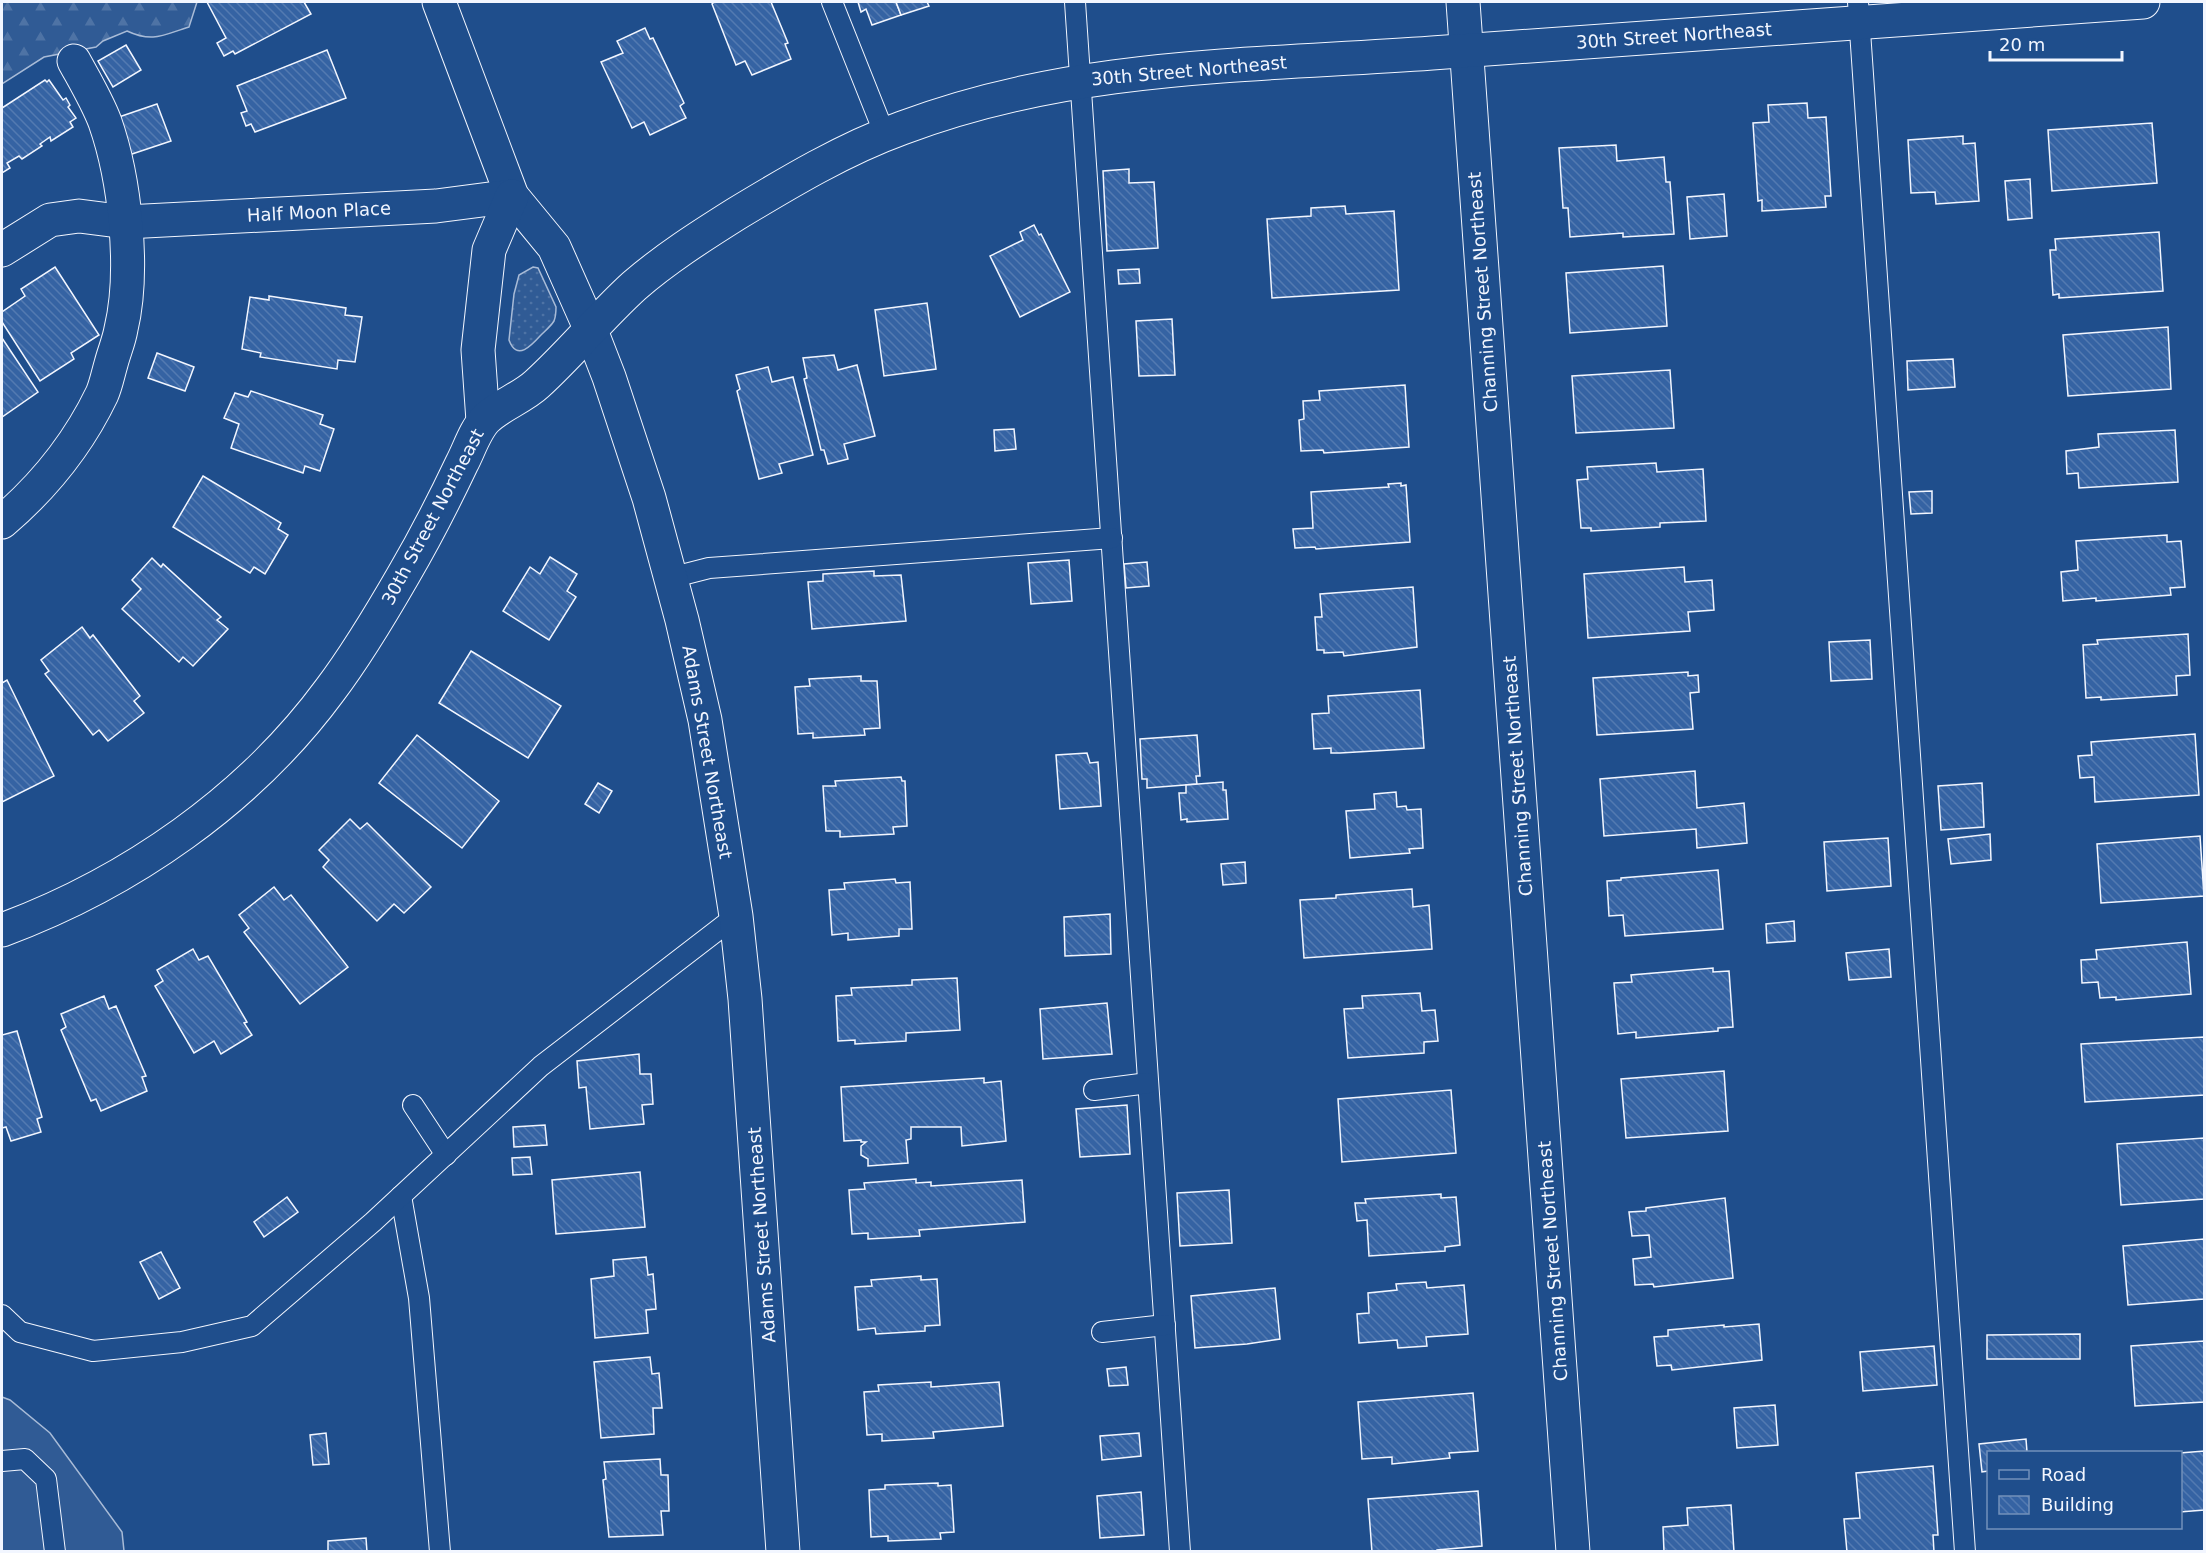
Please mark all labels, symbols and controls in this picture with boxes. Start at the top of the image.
street label: 30th Street Northeast [1575,18,1773,53]
scale bar [1990,24,2122,62]
text: 20 m [1999,34,2045,55]
street label: 30th Street Northeast [1090,51,1288,90]
street label: Channing Street Northeast [1464,171,1501,413]
street label: Half Moon Place [246,197,392,226]
street label: 30th Street Northeast [377,425,488,608]
street label: Adams Street Northeast [678,644,737,860]
street label: Channing Street Northeast [1499,655,1536,897]
street label: Adams Street Northeast [743,1126,780,1344]
street label: Channing Street Northeast [1534,1140,1571,1382]
legend [1987,1451,2182,1529]
text: Road [2041,1464,2086,1485]
text: Building [2041,1494,2114,1515]

